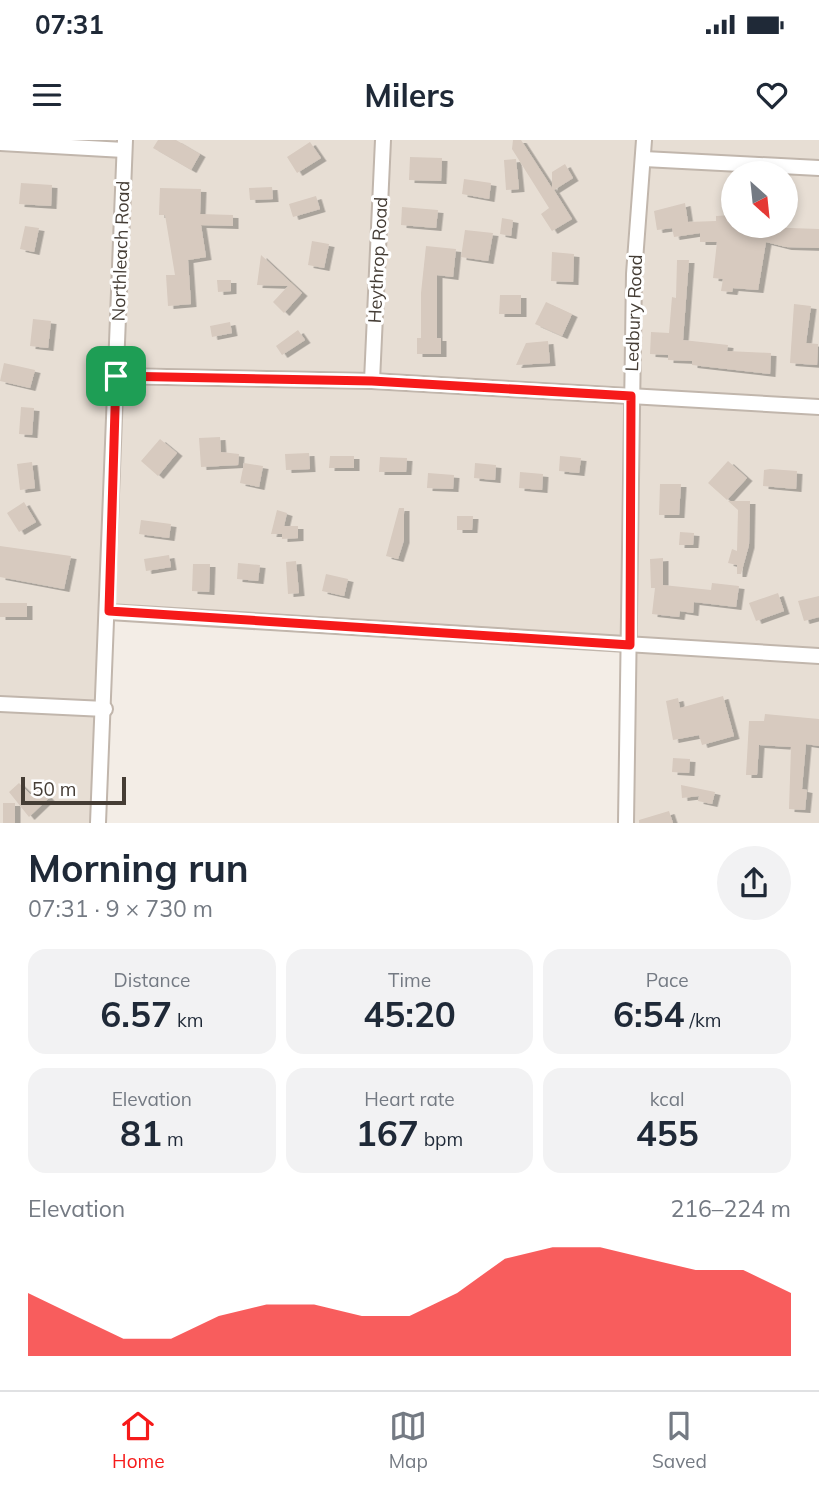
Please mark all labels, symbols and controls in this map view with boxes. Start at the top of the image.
text: 07:31 [35,8,104,41]
text: Milers [364,75,455,115]
icon: menu [28,76,66,114]
icon: heart [753,76,791,114]
north arrow [721,161,798,238]
map controls [721,161,798,238]
street label: Northleach Road [107,180,134,322]
street label: Heythrop Road [363,196,392,324]
street label: Ledbury Road [620,254,647,372]
pin [86,346,146,406]
icon: arrive [97,357,135,395]
scale bar [21,774,126,806]
text: 50 m [32,777,76,801]
text: Morning run [28,844,249,892]
button: share [717,846,791,920]
text: 07:31 · 9 × 730 m [28,894,213,923]
text: Distance [113,968,190,992]
text: Time [388,968,431,992]
text: Pace [646,968,689,992]
text: 6.57 [100,992,172,1036]
text: 45:20 [363,992,456,1036]
text: 6:54 [613,992,685,1036]
text: km [172,1008,203,1032]
text: /km [685,1008,721,1032]
text: Elevation [112,1087,192,1111]
text: Heart rate [364,1087,455,1111]
text: kcal [650,1087,685,1111]
text: 81 [120,1111,162,1155]
text: 167 [356,1111,419,1155]
text: 455 [636,1111,699,1155]
text: m [162,1127,184,1151]
text: bpm [419,1127,463,1151]
text: Elevation [28,1194,125,1223]
text: 216–224 m [670,1194,791,1223]
tab: Home [112,1407,165,1473]
tab: Map [389,1407,428,1473]
tab: Saved [652,1407,707,1473]

